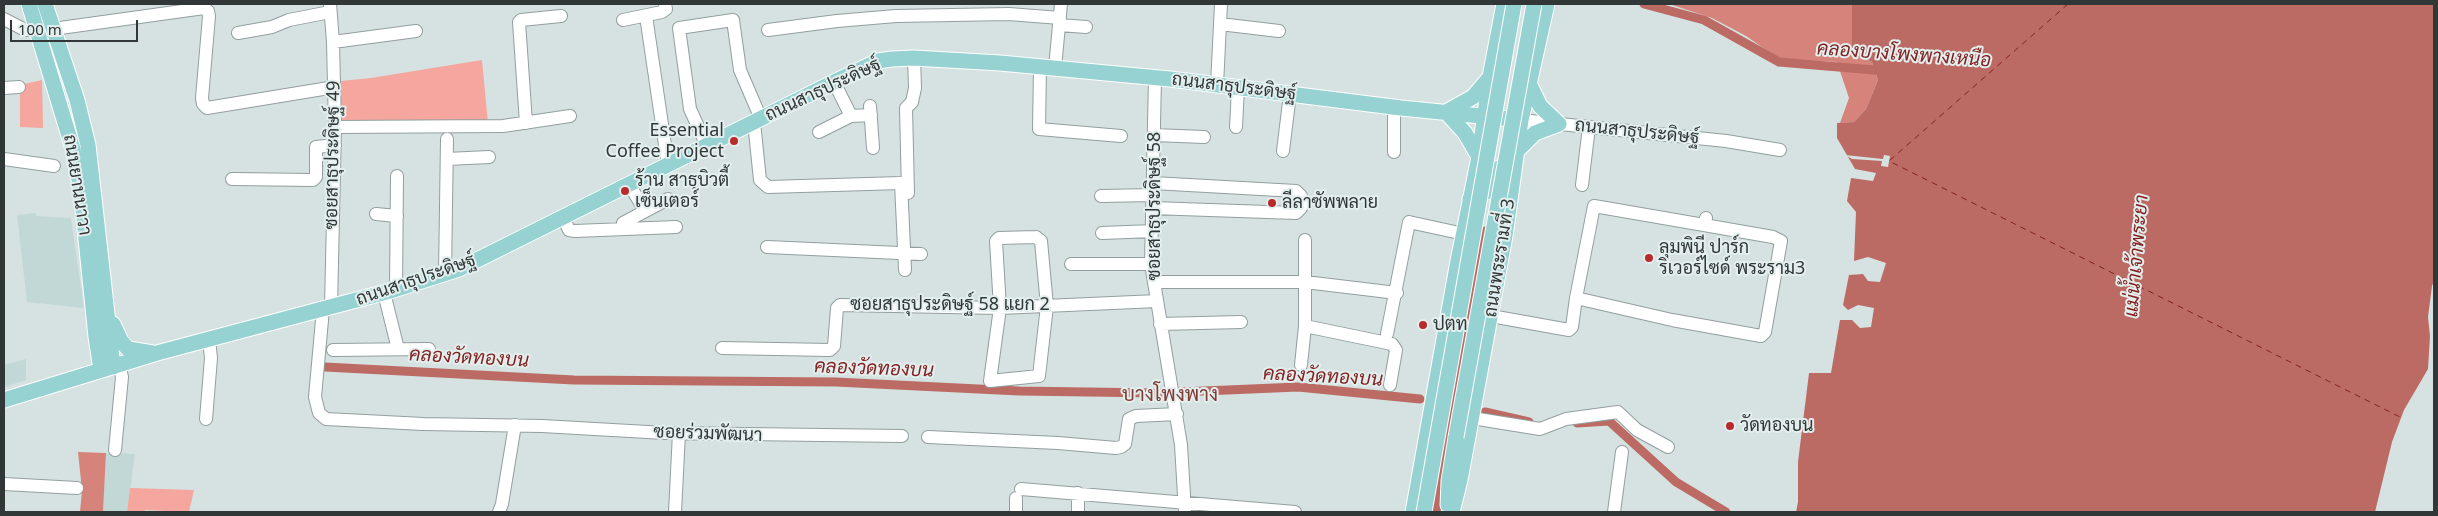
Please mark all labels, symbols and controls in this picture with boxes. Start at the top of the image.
scale bar [12,10,140,42]
text: 100 m [18,19,62,39]
water label: คลองบางโพงพางเหนือ [1816,38,1992,72]
street label: ถนนสาธุประดิษฐ์ [762,54,884,126]
street label: ถนนสาธุประดิษฐ์ [1171,69,1297,105]
street label: ซอยสาธุประดิษฐ์ 49 [321,80,345,230]
street label: ถนนสาธุประดิษฐ์ [1574,115,1700,149]
place label: Essential Coffee Project [606,120,724,162]
street label: ซอยสาธุประดิษฐ์ 58 [1144,132,1166,280]
street label: ถนนยานนาวา [58,133,96,237]
marker: Essential Coffee Project [728,135,740,147]
place label: ร้าน สาธุบิวตี้ เซ็นเตอร์ [635,170,729,212]
marker: ร้าน สาธุบิวตี้ เซ็นเตอร์ [619,185,631,197]
place label: ลีลาซัพพลาย [1282,192,1378,214]
water label: แม่น้ำเจ้าพระยา [2120,194,2154,318]
marker: ลีลาซัพพลาย [1266,197,1278,209]
street label: ถนนพระรามที่ 3 [1480,197,1520,319]
place label: ลุมพินี ปาร์ก ริเวอร์ไซด์ พระราม3 [1659,237,1805,280]
street label: ถนนสาธุประดิษฐ์ [353,249,479,311]
marker: ลุมพินี ปาร์ก ริเวอร์ไซด์ พระราม3 [1643,252,1655,264]
street label: ซอยสาธุประดิษฐ์ 58 แยก 2 [850,294,1050,316]
place label: ปตท [1433,314,1468,336]
marker: ปตท [1417,319,1429,331]
water label: คลองวัดทองบน [409,343,529,373]
water label: คลองวัดทองบน [814,356,934,382]
water label: คลองวัดทองบน [1263,362,1383,392]
district label: บางโพงพาง [1122,383,1218,407]
place label: วัดทองบน [1740,415,1814,437]
marker: วัดทองบน [1724,420,1736,432]
street label: ซอยร่วมพัฒนา [653,421,763,447]

